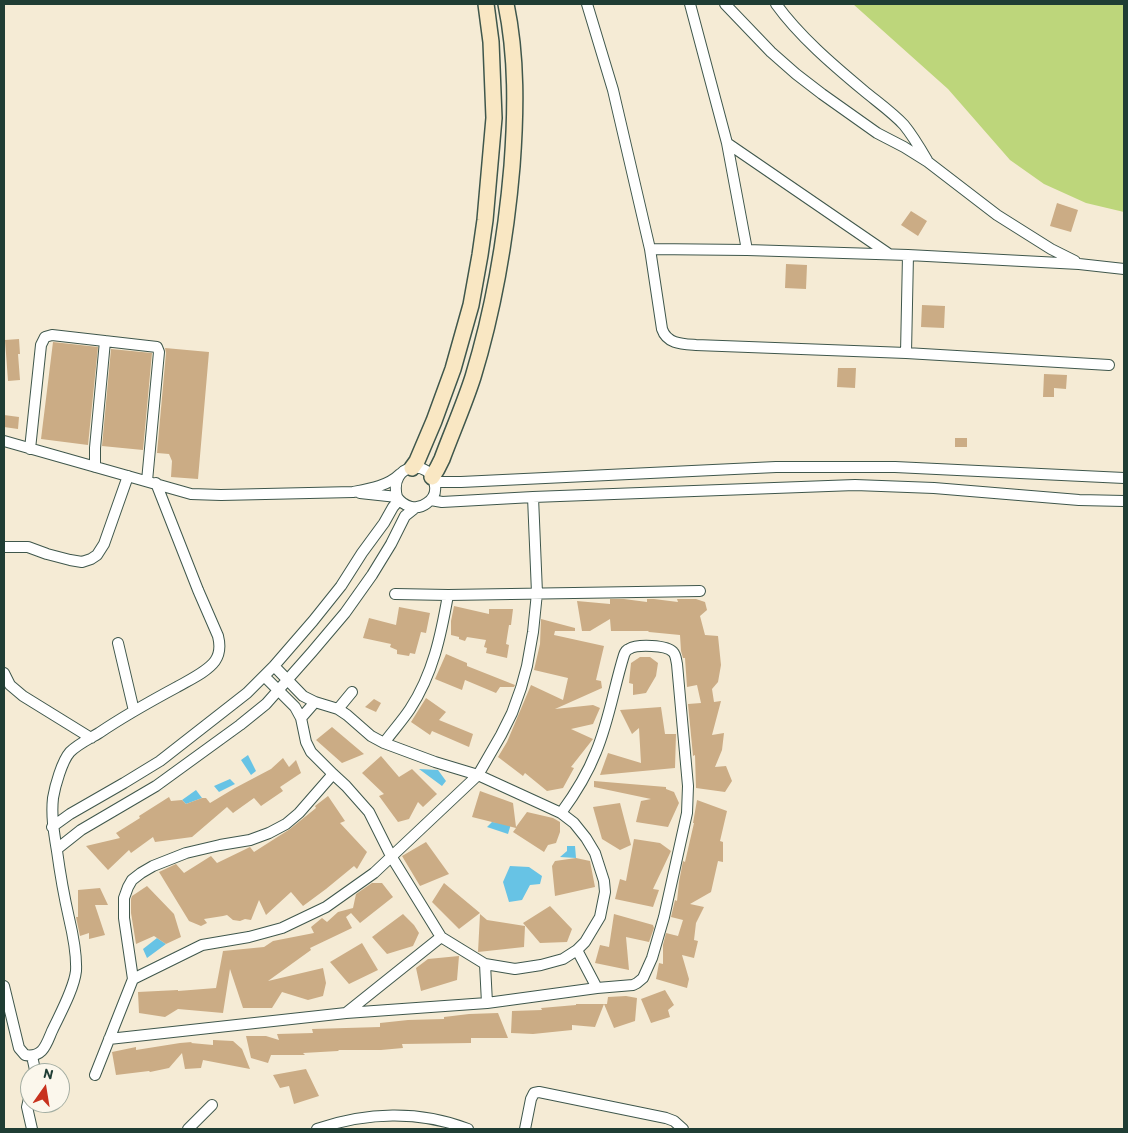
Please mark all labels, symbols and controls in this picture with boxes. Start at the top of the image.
north arrow [20,1063,70,1113]
text: N [42,1065,55,1083]

